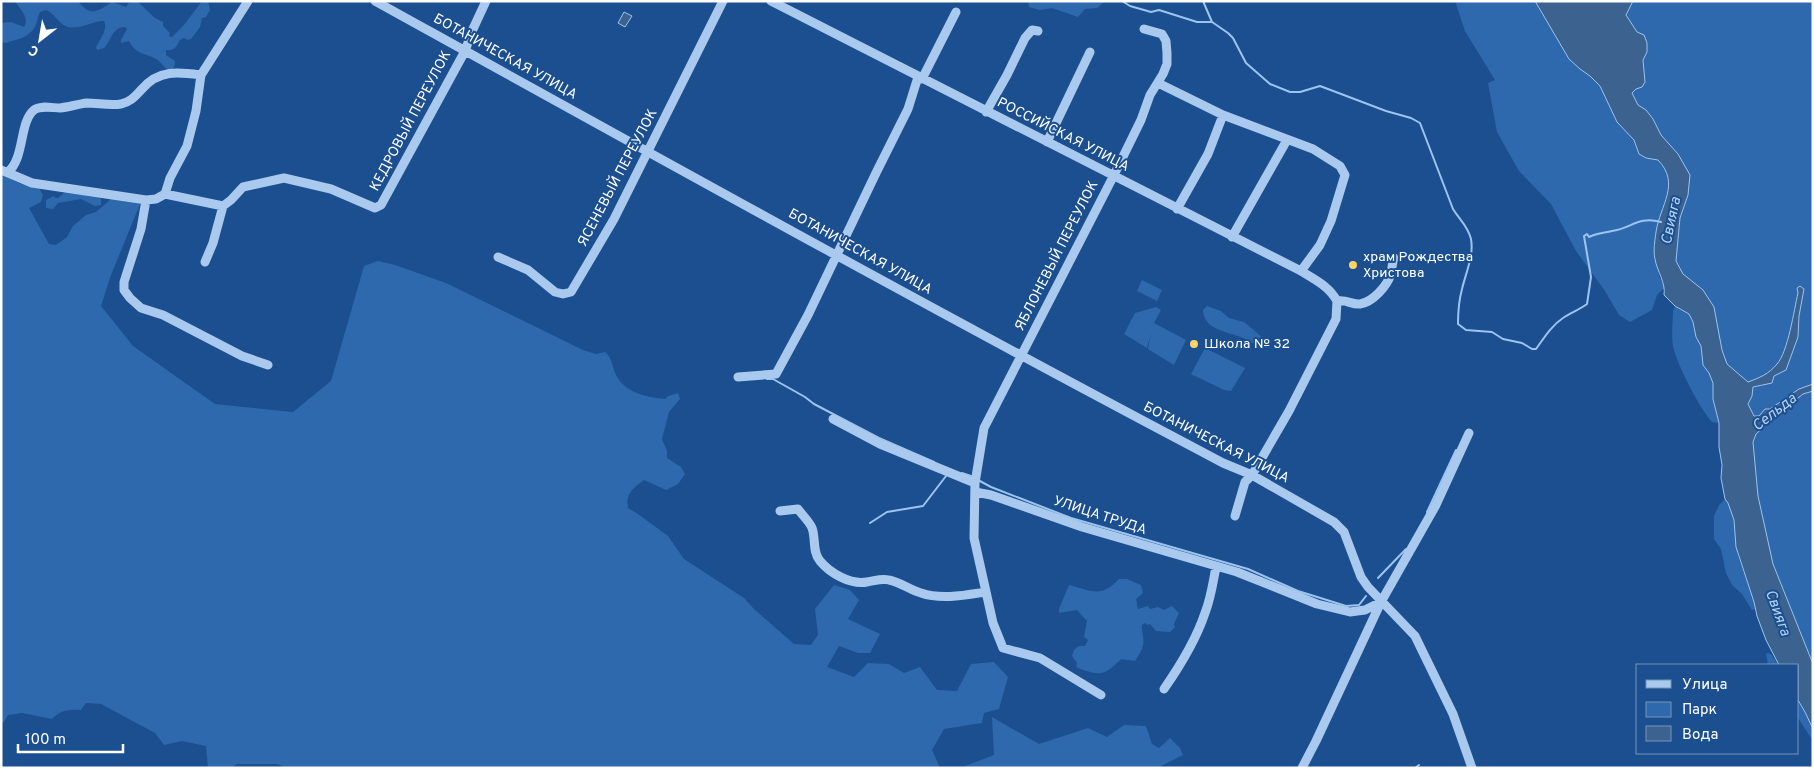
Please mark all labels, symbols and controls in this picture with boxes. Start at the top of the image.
street label: БОТАНИЧЕСКАЯ УЛИЦА [430,10,580,104]
north arrow [15,15,65,65]
text: С [26,40,42,59]
street label: КЕДРОВЫЙ ПЕРЕУЛОК [366,47,455,194]
street label: РОССИЙСКАЯ УЛИЦА [994,93,1132,176]
street label: ЯСЕНЕВЫЙ ПЕРЕУЛОК [574,106,662,250]
street label: ЯБЛОНЕВЫЙ ПЕРЕУЛОК [1011,178,1102,334]
water label: Свияга [1658,195,1686,246]
street label: БОТАНИЧЕСКАЯ УЛИЦА [785,205,935,299]
place label: храм Рождества Христова [1363,249,1473,282]
marker: храм Рождества Христова [1347,259,1359,271]
place label: Школа № 32 [1204,336,1290,353]
marker: Школа № 32 [1188,338,1200,350]
water label: Сельда [1749,390,1801,436]
street label: БОТАНИЧЕСКАЯ УЛИЦА [1140,399,1292,487]
street label: УЛИЦА ТРУДА [1051,493,1149,539]
water label: Свияга [1760,587,1794,639]
legend [1636,664,1799,754]
text: Улица [1682,676,1727,695]
text: Парк [1682,701,1717,720]
scale bar [18,722,122,754]
text: Вода [1682,726,1718,745]
text: 100 m [25,731,66,750]

